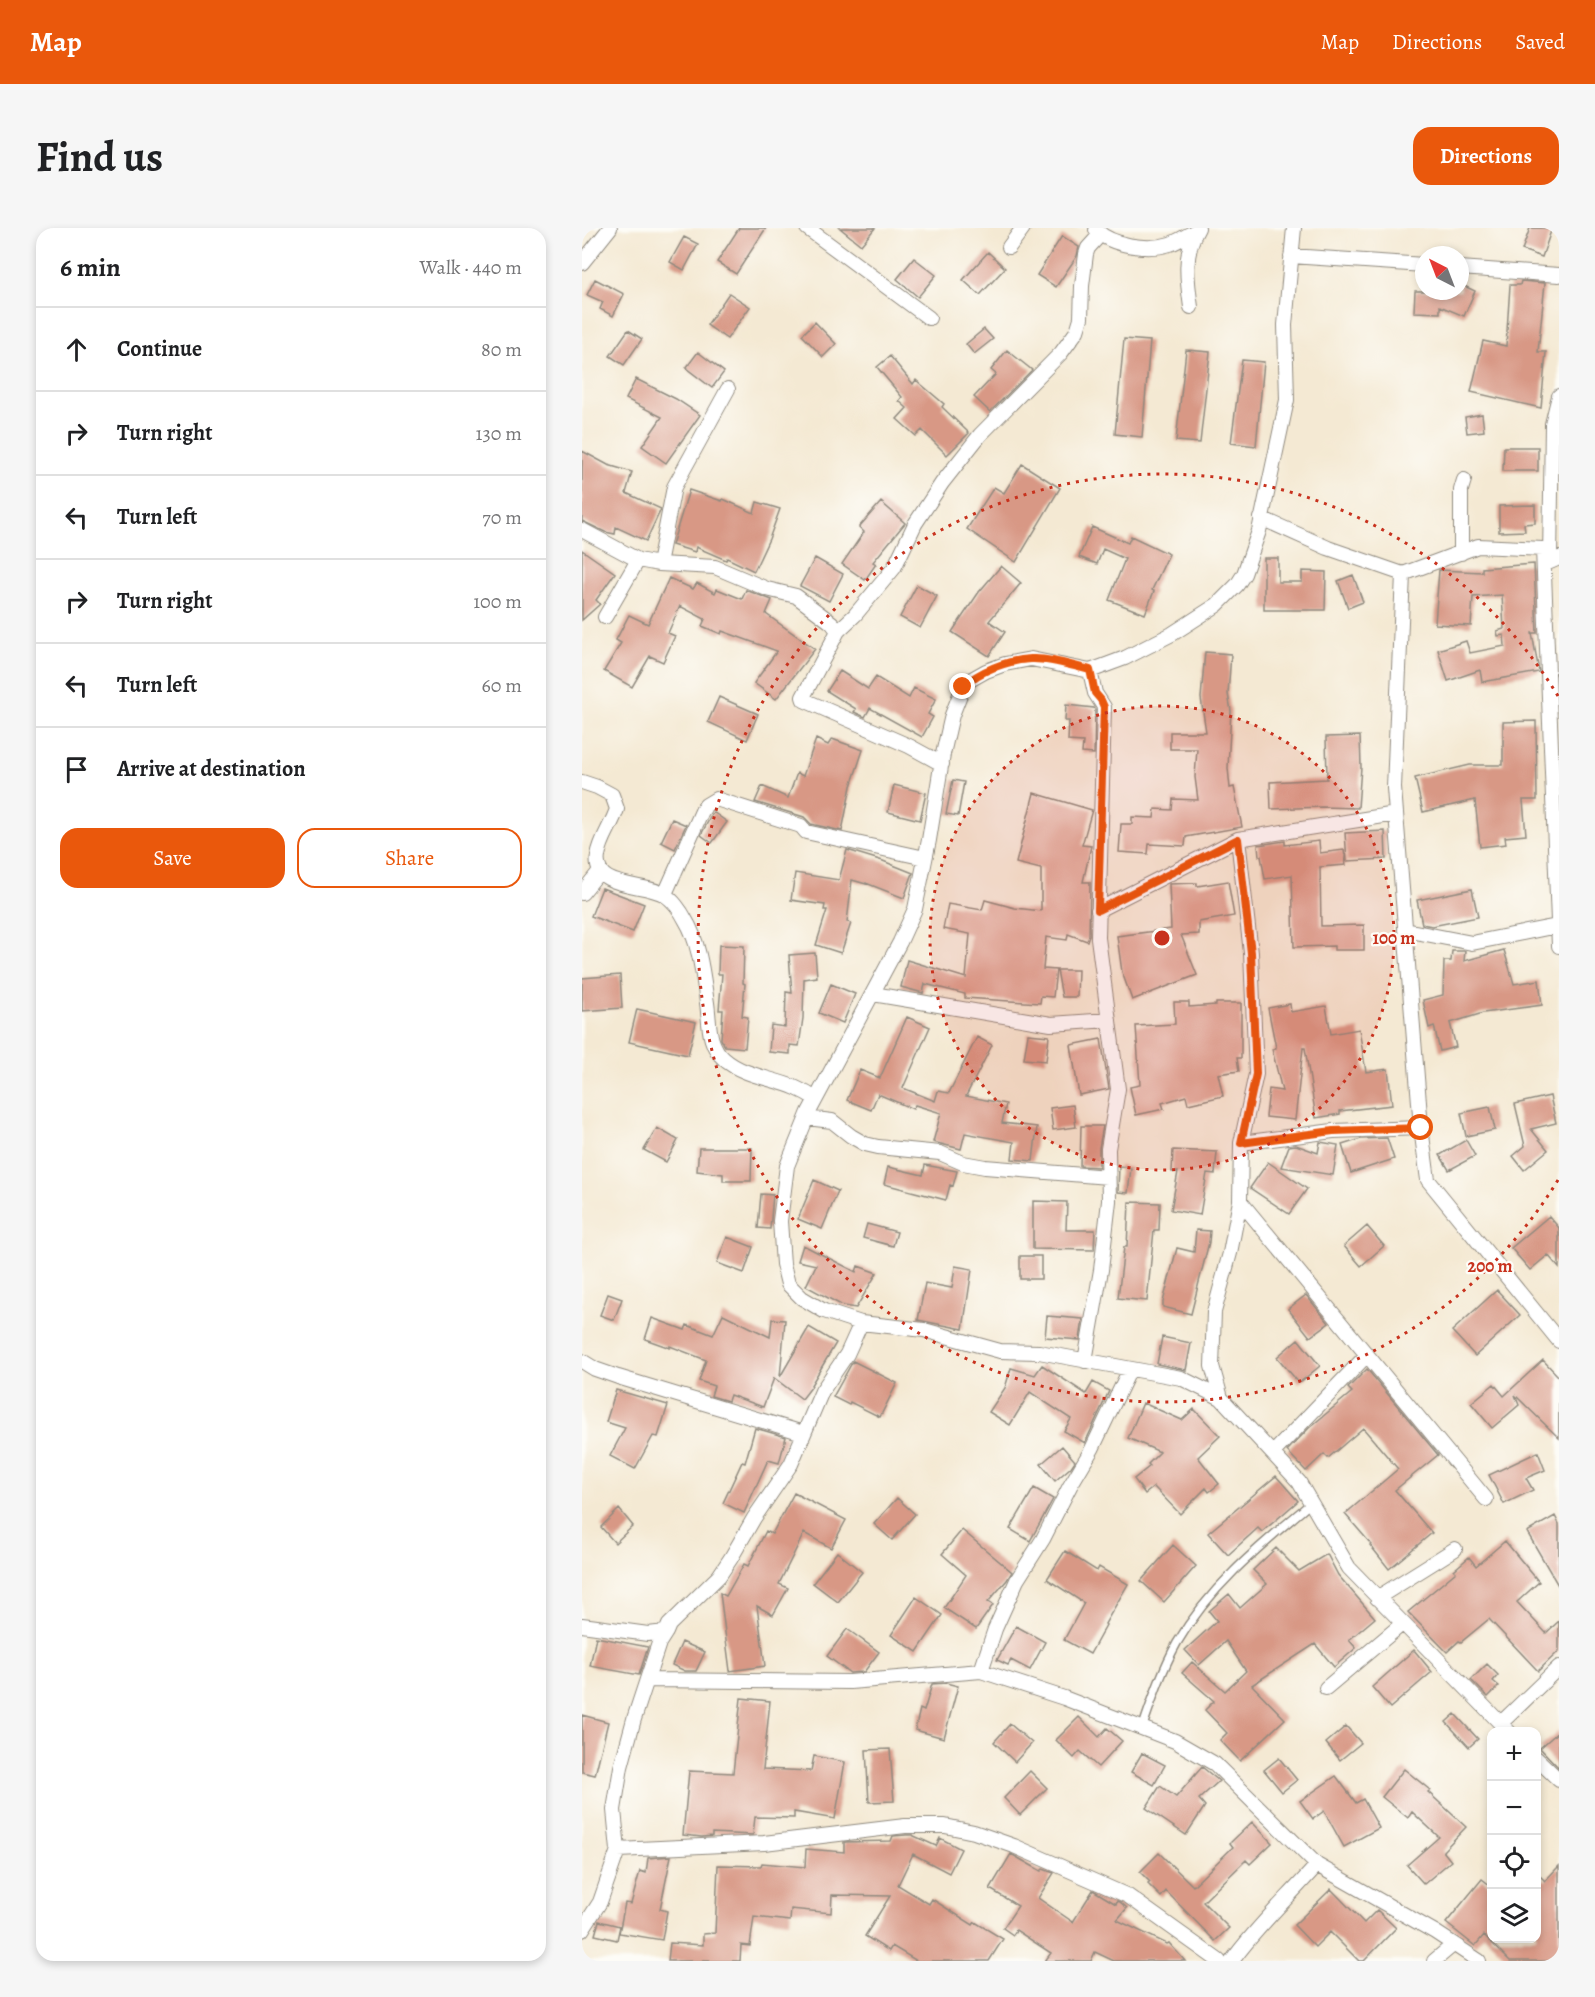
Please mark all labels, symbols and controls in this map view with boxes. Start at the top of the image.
text: Map [30,23,82,61]
text: Map [1321,28,1359,56]
text: Directions [1392,28,1482,56]
text: Saved [1515,28,1565,56]
button: Directions [1413,127,1559,185]
text: Find us [36,128,163,185]
north arrow [1415,246,1469,300]
text: 6 min [60,250,121,285]
text: Walk · 440 m [420,254,522,281]
icon: ahead [60,333,93,366]
text: Continue [117,334,202,364]
text: 80 m [481,336,522,363]
icon: right [60,417,93,450]
text: Turn right [117,418,213,448]
text: 130 m [476,420,522,447]
icon: left [60,501,93,534]
text: Turn left [117,502,197,532]
text: 70 m [482,504,522,531]
icon: right [60,585,93,618]
text: Turn right [117,586,213,616]
text: 100 m [473,588,522,615]
icon: left [60,669,93,702]
text: Turn left [117,670,197,700]
text: 60 m [482,672,522,699]
route end [949,673,975,699]
icon: arrive [60,753,93,786]
text: Arrive at destination [117,754,306,784]
button: Save [60,828,285,888]
button: Share [297,828,522,888]
text: 100 m [1373,926,1415,950]
centre of rings [1152,928,1172,948]
route start [1407,1114,1433,1140]
text: 200 m [1467,1254,1513,1278]
map controls [1487,1727,1541,1943]
button: + [1487,1727,1541,1781]
button: − [1487,1781,1541,1835]
button: locate [1487,1835,1541,1889]
button: layers [1487,1889,1541,1943]

